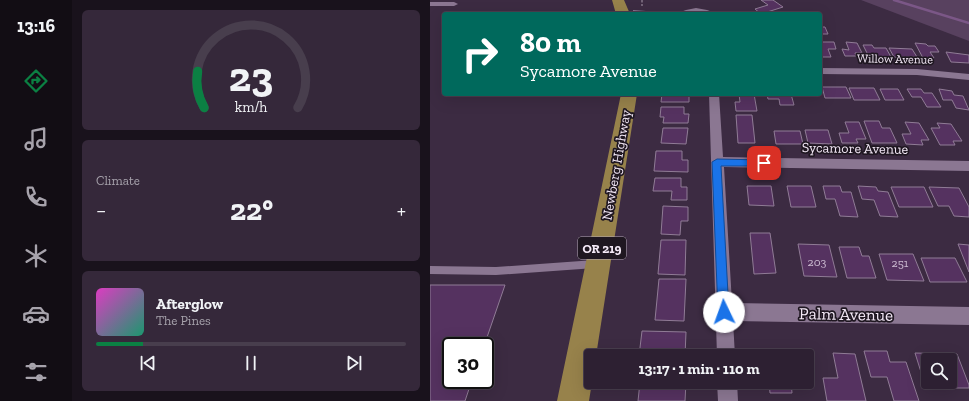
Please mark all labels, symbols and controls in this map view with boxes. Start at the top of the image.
text: 13:16 [17,15,55,37]
text: 80 m [520,26,581,59]
icon: right [454,28,506,80]
street label: Willow Avenue [857,51,934,67]
text: 23 [229,52,273,102]
text: Sycamore Avenue [520,60,657,82]
icon: directions [22,67,50,95]
text: km/h [235,99,267,116]
street label: Newberg Highway [598,108,635,222]
icon: music [22,125,50,153]
street label: Sycamore Avenue [802,139,909,158]
pin [747,146,781,180]
icon: arrive [753,152,775,174]
text: Climate [96,173,140,188]
icon: phone [22,183,50,211]
text: 22° [230,192,273,228]
text: − [96,197,106,224]
text: + [397,197,406,224]
road number: OR 219 [578,237,626,259]
icon: climate [22,242,50,270]
house number: 203 [808,255,827,269]
house number: 251 [892,256,909,270]
position arrow [703,291,745,333]
text: Afterglow [156,295,223,313]
icon: car [22,300,50,328]
street label: Palm Avenue [799,303,893,325]
text: The Pines [156,313,211,328]
speed limit sign: 30 [442,337,494,389]
icon: previous [137,352,159,374]
icon: pause [240,352,262,374]
icon: next [343,352,365,374]
map controls [921,353,957,389]
button: search [921,353,957,389]
icon: filters [22,358,50,386]
text: 13:17 · 1 min · 110 m [638,360,760,378]

